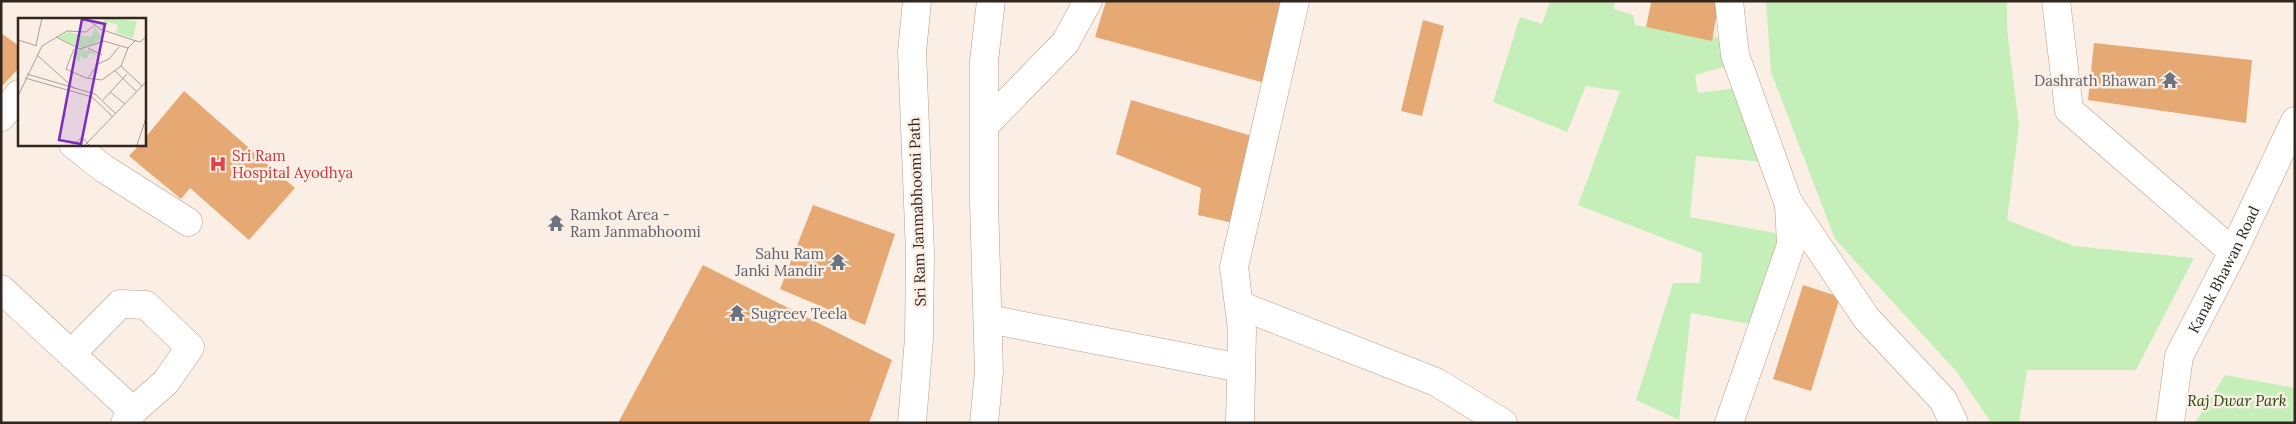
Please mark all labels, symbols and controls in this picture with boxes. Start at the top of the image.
inset map [18,18,145,145]
temple icon: Dashrath Bhawan [2160,70,2180,90]
place label: Dashrath Bhawan [2034,71,2156,90]
street label: Sri Ram Janmabhoomi Path [904,117,930,307]
place label: Sri Ram Hospital Ayodhya [232,146,354,182]
hospital icon: Sri Ram Hospital Ayodhya [208,154,228,174]
street label: Kanak Bhawan Road [2183,202,2263,336]
place label: Ramkot Area - Ram Janmabhoomi [570,205,701,241]
temple icon: Ramkot Area - Ram Janmabhoomi [546,213,566,233]
place label: Sahu Ram Janki Mandir [734,244,824,280]
temple icon: Sahu Ram Janki Mandir [828,252,848,272]
temple icon: Sugreev Teela [727,303,747,323]
place label: Sugreev Teela [751,304,848,323]
park label: Raj Dwar Park [2187,391,2287,410]

